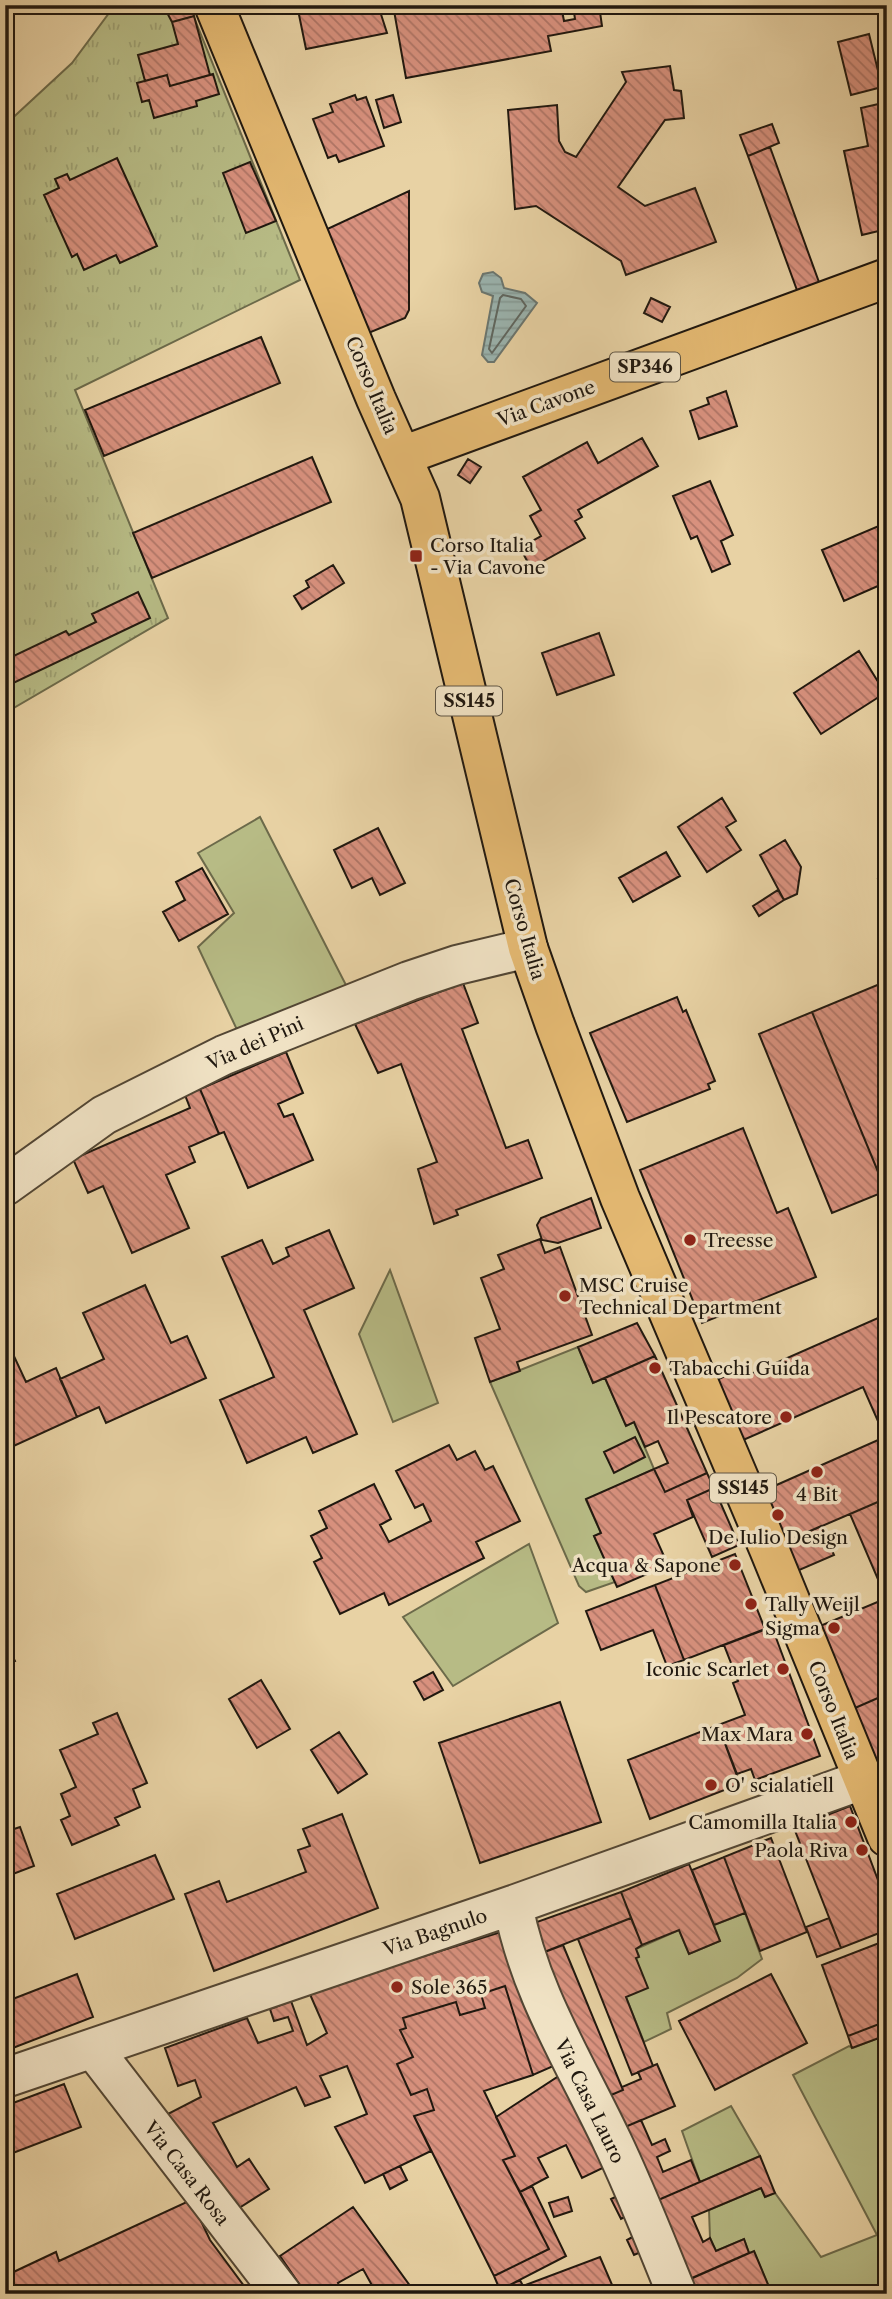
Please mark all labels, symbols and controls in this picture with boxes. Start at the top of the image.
street label: Corso Italia [341,333,403,438]
road number: SP346 [610,352,680,382]
street label: Via Cavone [493,375,598,432]
place label: Corso Italia - Via Cavone [430,534,545,579]
marker: Corso Italia - Via Cavone [408,548,424,564]
road number: SS145 [436,686,502,716]
street label: Corso Italia [499,876,550,982]
street label: Via dei Pini [202,1012,307,1075]
place label: Treesse [704,1229,773,1252]
marker: Treesse [682,1232,698,1248]
place label: MSC Cruise Technical Department [579,1274,782,1319]
marker: MSC Cruise Technical Department [557,1288,573,1304]
place label: Tabacchi Guida [669,1357,810,1380]
marker: Tabacchi Guida [647,1360,663,1376]
place label: Il Pescatore [666,1406,772,1429]
marker: Il Pescatore [778,1409,794,1425]
marker: 4 Bit [809,1464,825,1480]
road number: SS145 [710,1474,776,1503]
place label: 4 Bit [796,1483,838,1506]
marker: De Iulio Design [770,1507,786,1523]
place label: De Iulio Design [708,1526,848,1549]
place label: Acqua & Sapone [571,1554,721,1577]
marker: Acqua & Sapone [727,1557,743,1573]
place label: Tally Weijl [765,1593,860,1616]
marker: Tally Weijl [743,1596,759,1612]
place label: Sigma [765,1617,820,1640]
marker: Sigma [826,1620,842,1636]
place label: Iconic Scarlet [646,1658,769,1681]
street label: Corso Italia [803,1658,864,1763]
marker: Iconic Scarlet [775,1661,791,1677]
place label: Max Mara [701,1723,793,1746]
marker: Max Mara [799,1726,815,1742]
place label: O' scialatiell [725,1774,834,1797]
marker: O' scialatiell [703,1777,719,1793]
place label: Camomilla Italia [688,1811,837,1834]
marker: Camomilla Italia [843,1814,859,1830]
place label: Paola Riva [754,1839,848,1862]
marker: Paola Riva [854,1842,870,1858]
street label: Via Bagnulo [379,1904,490,1961]
place label: Sole 365 [411,1976,487,1999]
marker: Sole 365 [389,1979,405,1995]
street label: Via Casa Lauro [549,2034,630,2167]
street label: Via Casa Rosa [138,2116,234,2230]

